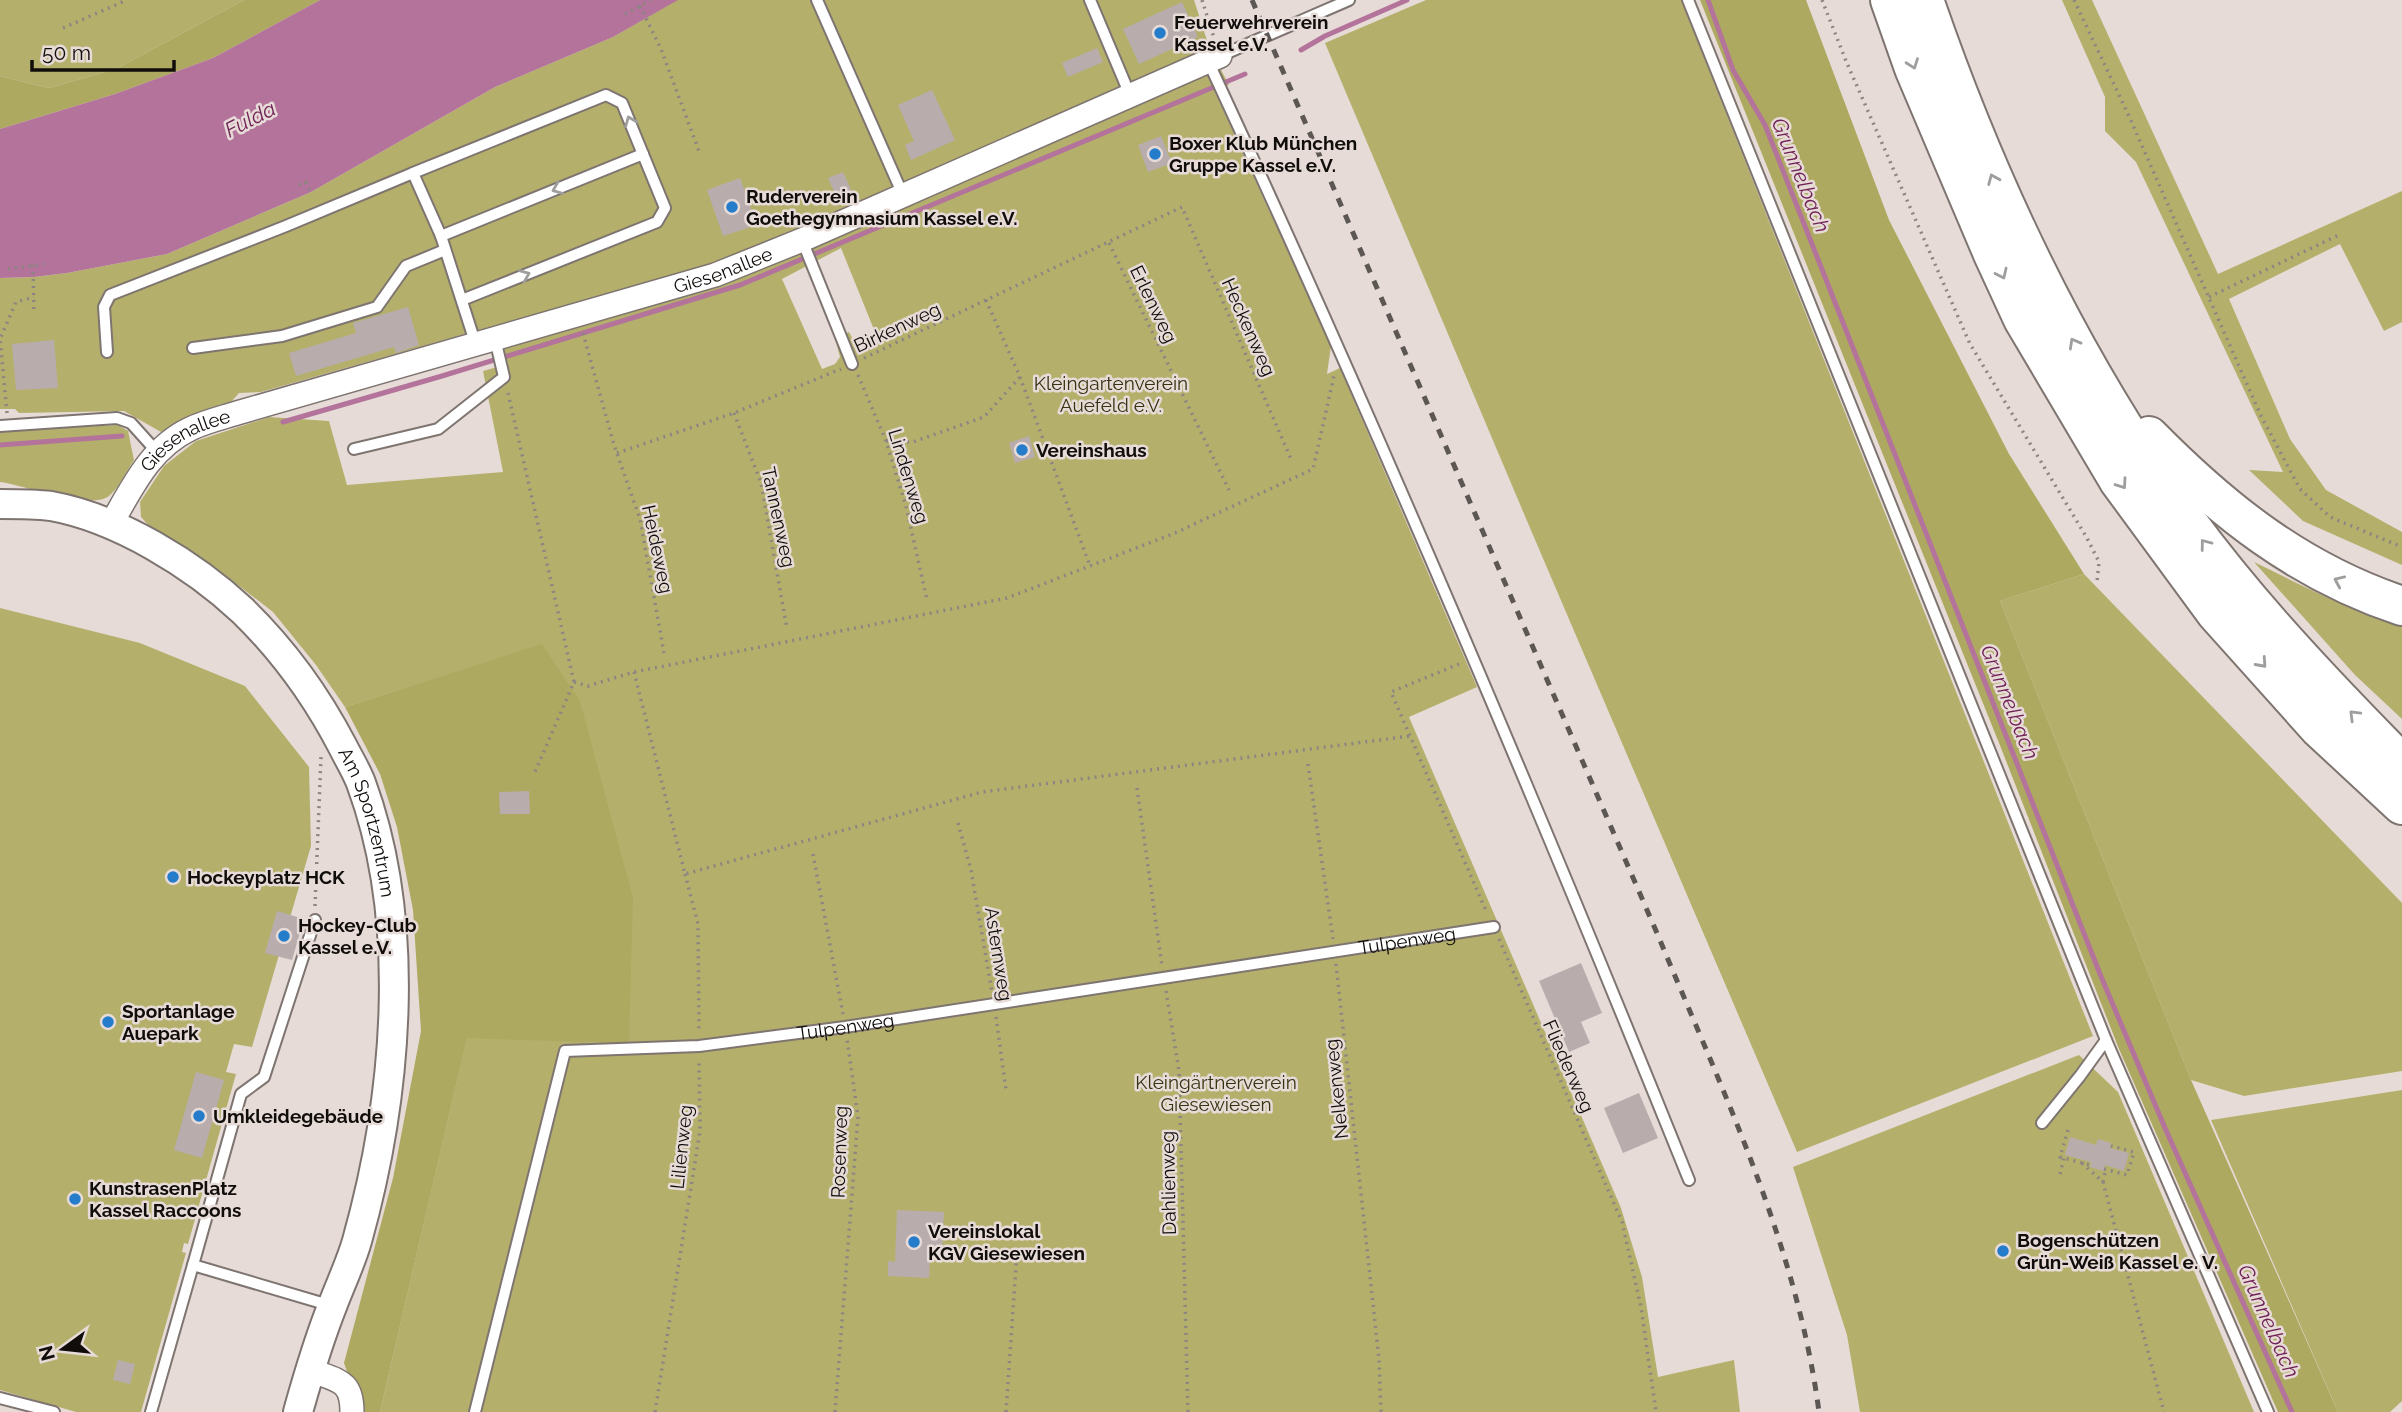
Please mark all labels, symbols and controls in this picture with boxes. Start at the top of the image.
place label: Feuerwehrverein Kassel e.V. [1174,11,1328,55]
marker: Feuerwehrverein Kassel e.V. [1152,25,1168,41]
scale bar [32,28,173,72]
text: 50 m [42,40,91,65]
one-way arrow [1904,58,1918,70]
water label: Fulda [220,96,280,142]
water label: Grunnelbach [1767,114,1835,236]
one-way arrow [624,116,638,128]
place label: Boxer Klub München Gruppe Kassel e.V. [1169,132,1357,176]
marker: Boxer Klub München Gruppe Kassel e.V. [1147,146,1163,162]
one-way arrow [1987,174,2001,187]
one-way arrow [552,181,564,195]
place label: Ruderverein Goethegymnasium Kassel e.V. [746,185,1018,229]
marker: Ruderverein Goethegymnasium Kassel e.V. [724,199,740,215]
street label: Giesenallee [671,242,775,297]
street label: Erlenweg [1126,262,1182,346]
one-way arrow [1993,267,2007,279]
one-way arrow [518,269,531,283]
street label: Heckenweg [1218,275,1280,379]
street label: Birkenweg [850,297,944,357]
one-way arrow [2069,338,2082,351]
park label: Kleingartenverein Auefeld e.V. [1034,372,1188,416]
street label: Giesenallee [135,405,233,476]
street label: Lindenweg [884,426,934,526]
place label: Vereinshaus [1036,439,1147,461]
marker: Vereinshaus [1014,442,1030,458]
street label: Tannenweg [758,465,800,569]
one-way arrow [2114,476,2126,489]
street label: Heideweg [638,503,678,595]
one-way arrow [2200,539,2213,551]
one-way arrow [2333,575,2346,589]
water label: Grunnelbach [1976,641,2044,763]
one-way arrow [2253,655,2266,668]
one-way arrow [2349,711,2362,724]
street label: Am Sportzentrum [334,744,399,899]
place label: Hockeyplatz HCK [187,866,345,888]
marker: Hockeyplatz HCK [165,869,181,885]
street label: Asternweg [981,905,1017,1003]
place label: Hockey-Club Kassel e.V. [298,914,417,958]
street label: Tulpenweg [1357,922,1457,959]
marker: Hockey-Club Kassel e.V. [276,928,292,944]
place label: Sportanlage Auepark [122,1000,235,1044]
street label: Tulpenweg [795,1009,896,1044]
marker: Sportanlage Auepark [100,1014,116,1030]
street label: Fliederweg [1539,1016,1599,1116]
street label: Nelkenweg [1320,1038,1352,1140]
park label: Kleingärtnerverein Giesewiesen [1135,1071,1297,1115]
street label: Lilienweg [666,1104,696,1190]
place label: Umkleidegebäude [213,1105,383,1127]
street label: Rosenweg [826,1105,852,1199]
marker: Umkleidegebäude [191,1108,207,1124]
street label: Dahlienweg [1156,1131,1180,1235]
place label: KunstrasenPlatz Kassel Raccoons [89,1177,241,1221]
marker: KunstrasenPlatz Kassel Raccoons [67,1191,83,1207]
place label: Vereinslokal KGV Giesewiesen [928,1220,1085,1264]
place label: Bogenschützen Grün-Weiß Kassel e. V. [2017,1229,2218,1273]
marker: Vereinslokal KGV Giesewiesen [906,1234,922,1250]
marker: Bogenschützen Grün-Weiß Kassel e. V. [1995,1243,2011,1259]
water label: Grunnelbach [2233,1260,2305,1382]
north arrow [28,1314,98,1384]
text: N [34,1344,59,1363]

